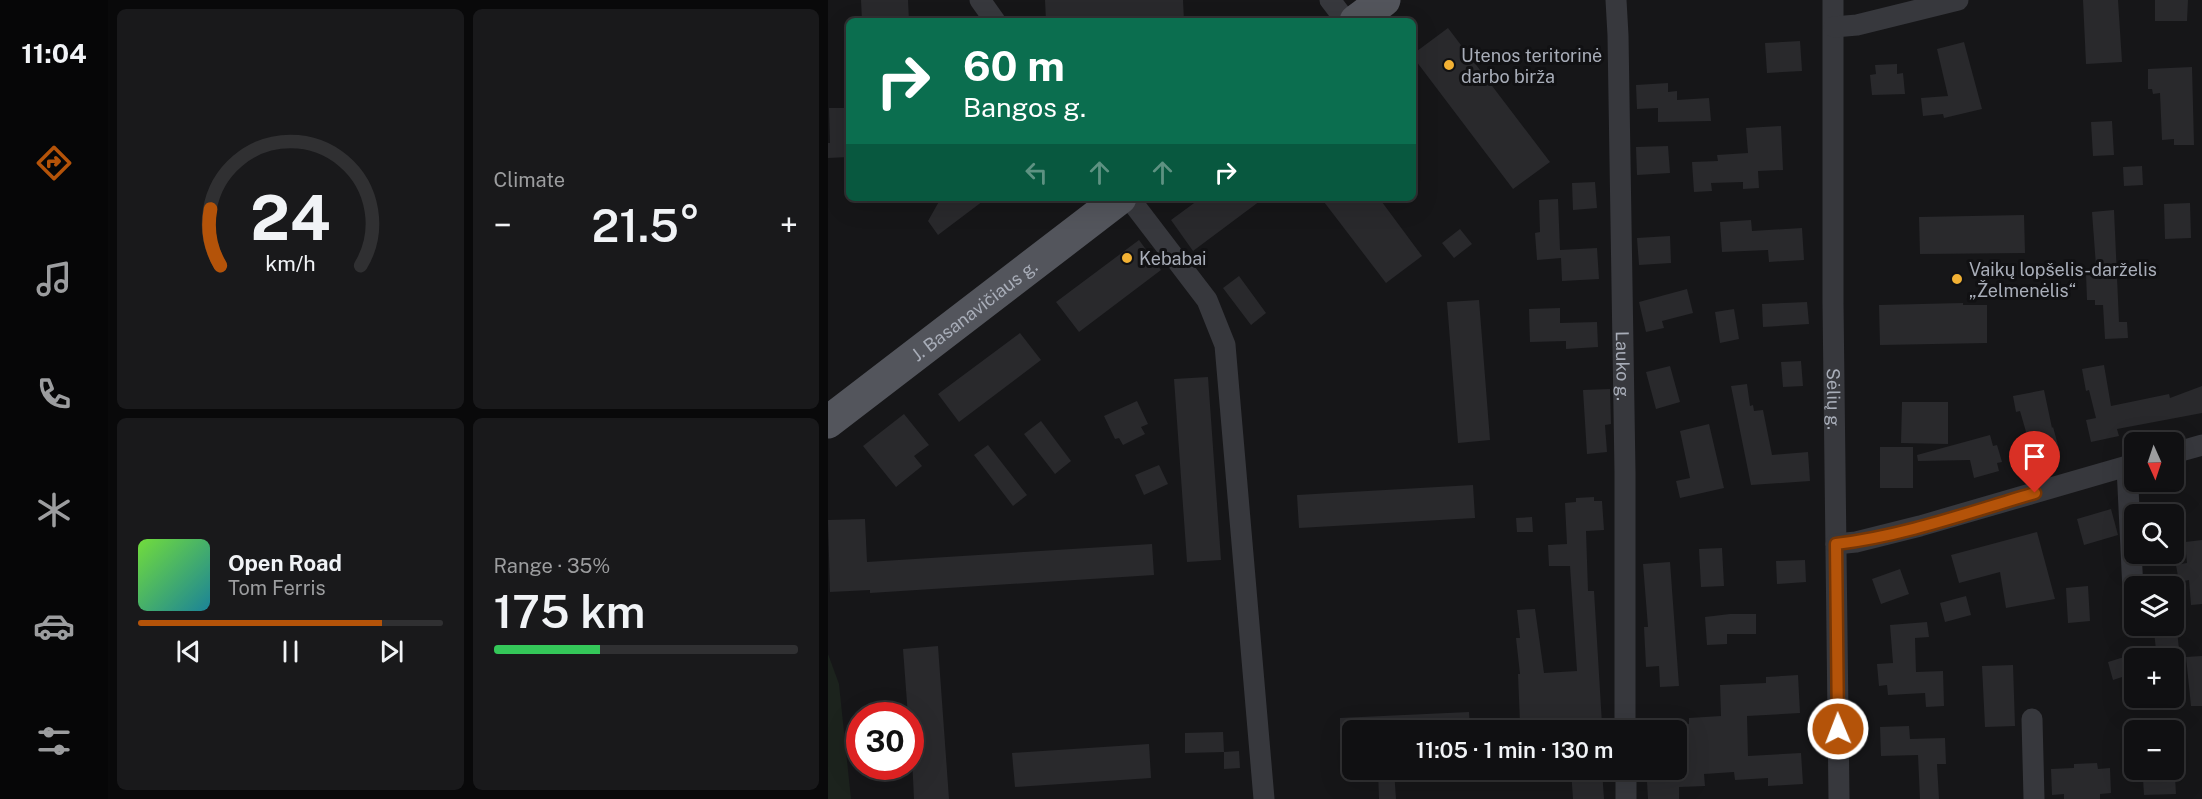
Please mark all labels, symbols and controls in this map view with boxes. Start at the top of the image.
text: 11:04 [21,37,87,69]
text: 60 m [963,41,1065,90]
icon: right [864,42,942,120]
place label: Utenos teritorinė darbo birža [1461,45,1602,87]
marker: Utenos teritorinė darbo birža [1442,58,1456,72]
text: Bangos g. [963,91,1086,123]
icon: directions [33,142,75,184]
icon: left [1020,156,1053,189]
icon: ahead [1083,156,1116,189]
icon: ahead [1146,156,1179,189]
icon: right [1209,156,1242,189]
text: Climate [494,168,565,192]
text: 24 [250,181,331,254]
text: 21.5° [591,199,700,252]
text: − [494,206,512,244]
text: + [780,206,798,244]
place label: Kebabai [1139,248,1207,269]
text: km/h [265,251,315,276]
marker: Kebabai [1120,251,1134,265]
street label: J. Basanavičiaus g. [907,255,1041,365]
icon: music [33,258,75,300]
place label: Vaikų lopšelis-darželis „Želmenėlis“ [1969,259,2157,301]
marker: Vaikų lopšelis-darželis „Želmenėlis“ [1950,272,1964,286]
street label: Lauko g. [1612,331,1634,401]
street label: Sėlių g. [1823,368,1845,430]
icon: phone [33,373,75,415]
pin [2009,431,2060,493]
north arrow [2124,432,2184,492]
map controls [2124,432,2184,780]
icon: arrive [2018,440,2051,473]
icon: climate [33,489,75,531]
button: search [2124,504,2184,564]
text: Open Road [228,550,342,576]
text: Range · 35% [494,554,610,578]
text: Tom Ferris [228,576,326,600]
button: layers [2124,576,2184,636]
text: 175 km [494,585,646,638]
icon: car [33,605,75,647]
icon: previous [172,635,205,668]
icon: pause [274,635,307,668]
icon: next [375,635,408,668]
button: + [2124,648,2184,708]
position arrow [1806,697,1870,761]
speed limit sign: 30 [846,702,924,780]
icon: filters [33,720,75,762]
button: − [2124,720,2184,780]
text: 11:05 · 1 min · 130 m [1416,737,1613,763]

